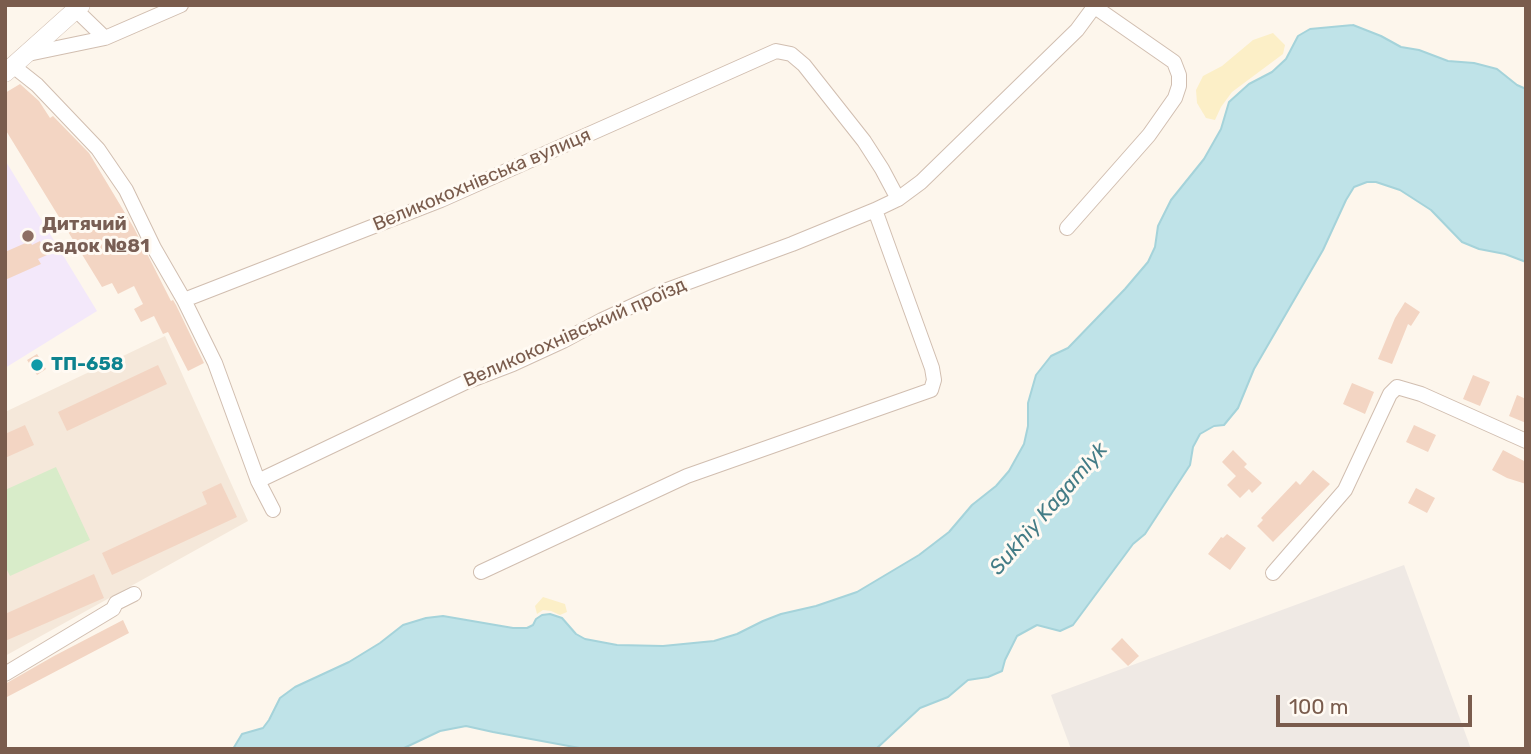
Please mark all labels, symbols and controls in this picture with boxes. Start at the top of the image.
street label: Великокохнівська вулиця [370,124,594,236]
place label: Дитячий садок №81 [42,214,150,258]
marker: Дитячий садок №81 [20,228,36,244]
street label: Великокохнівський проїзд [460,273,690,393]
place label: ТП-658 [51,354,124,376]
marker: ТП-658 [29,357,45,373]
water label: Sukhiy Kagamlyk [985,438,1113,580]
scale bar [1279,680,1475,724]
text: 100 m [1289,694,1348,719]

